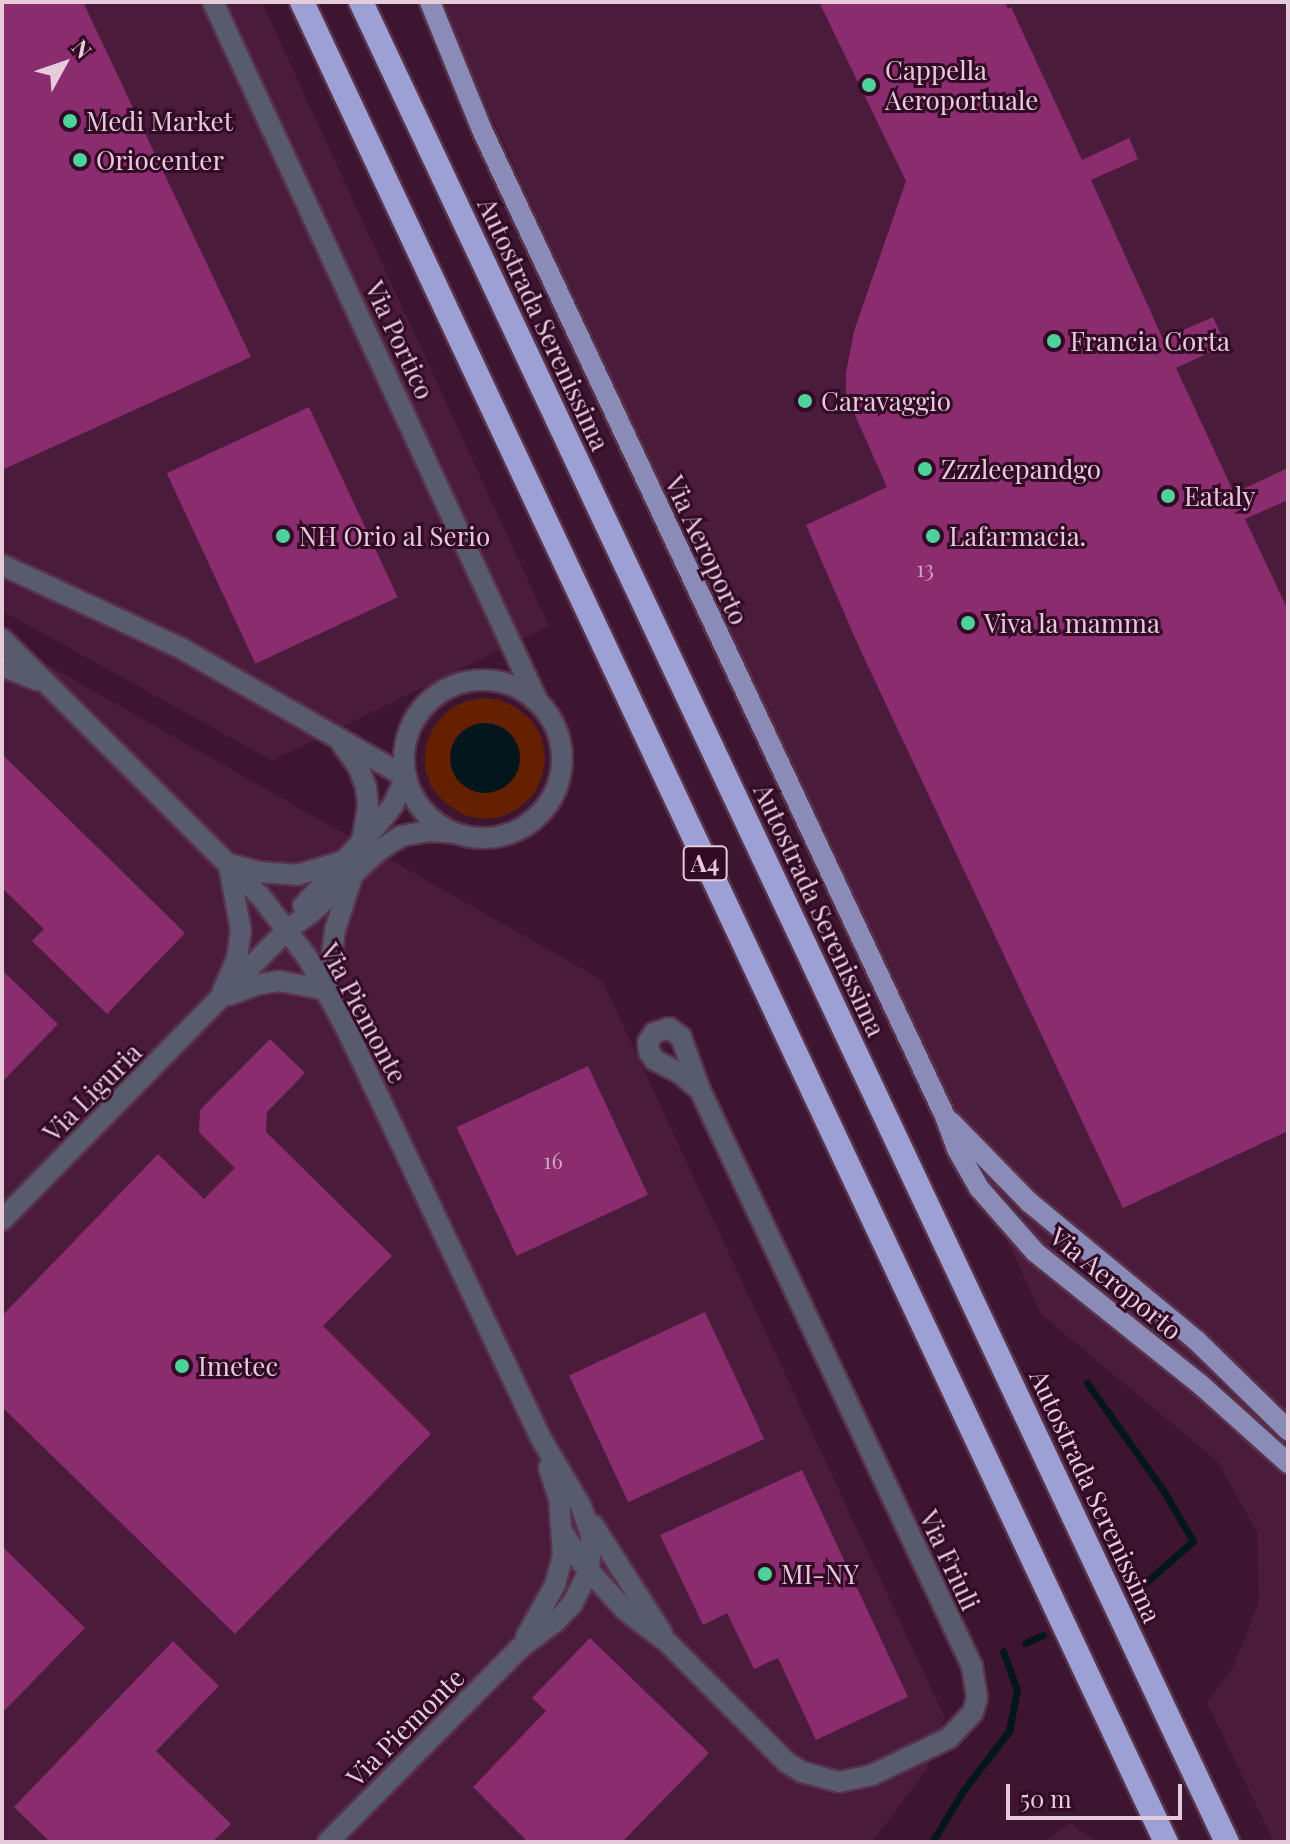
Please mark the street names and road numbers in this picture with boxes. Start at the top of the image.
street label: Autostrada Serenissima [472,193,616,455]
street label: Via Portico [359,276,441,404]
street label: Via Aeroporto [659,470,755,630]
street label: Autostrada Serenissima [748,779,892,1041]
road number: A4 [681,843,729,883]
street label: Via Piemonte [314,938,414,1088]
street label: Via Liguria [36,1036,148,1148]
street label: Via Aeroporto [1043,1220,1189,1346]
street label: Autostrada Serenissima [1024,1365,1168,1627]
street label: Via Friuli [913,1505,987,1615]
street label: Via Piemonte [340,1662,470,1792]

